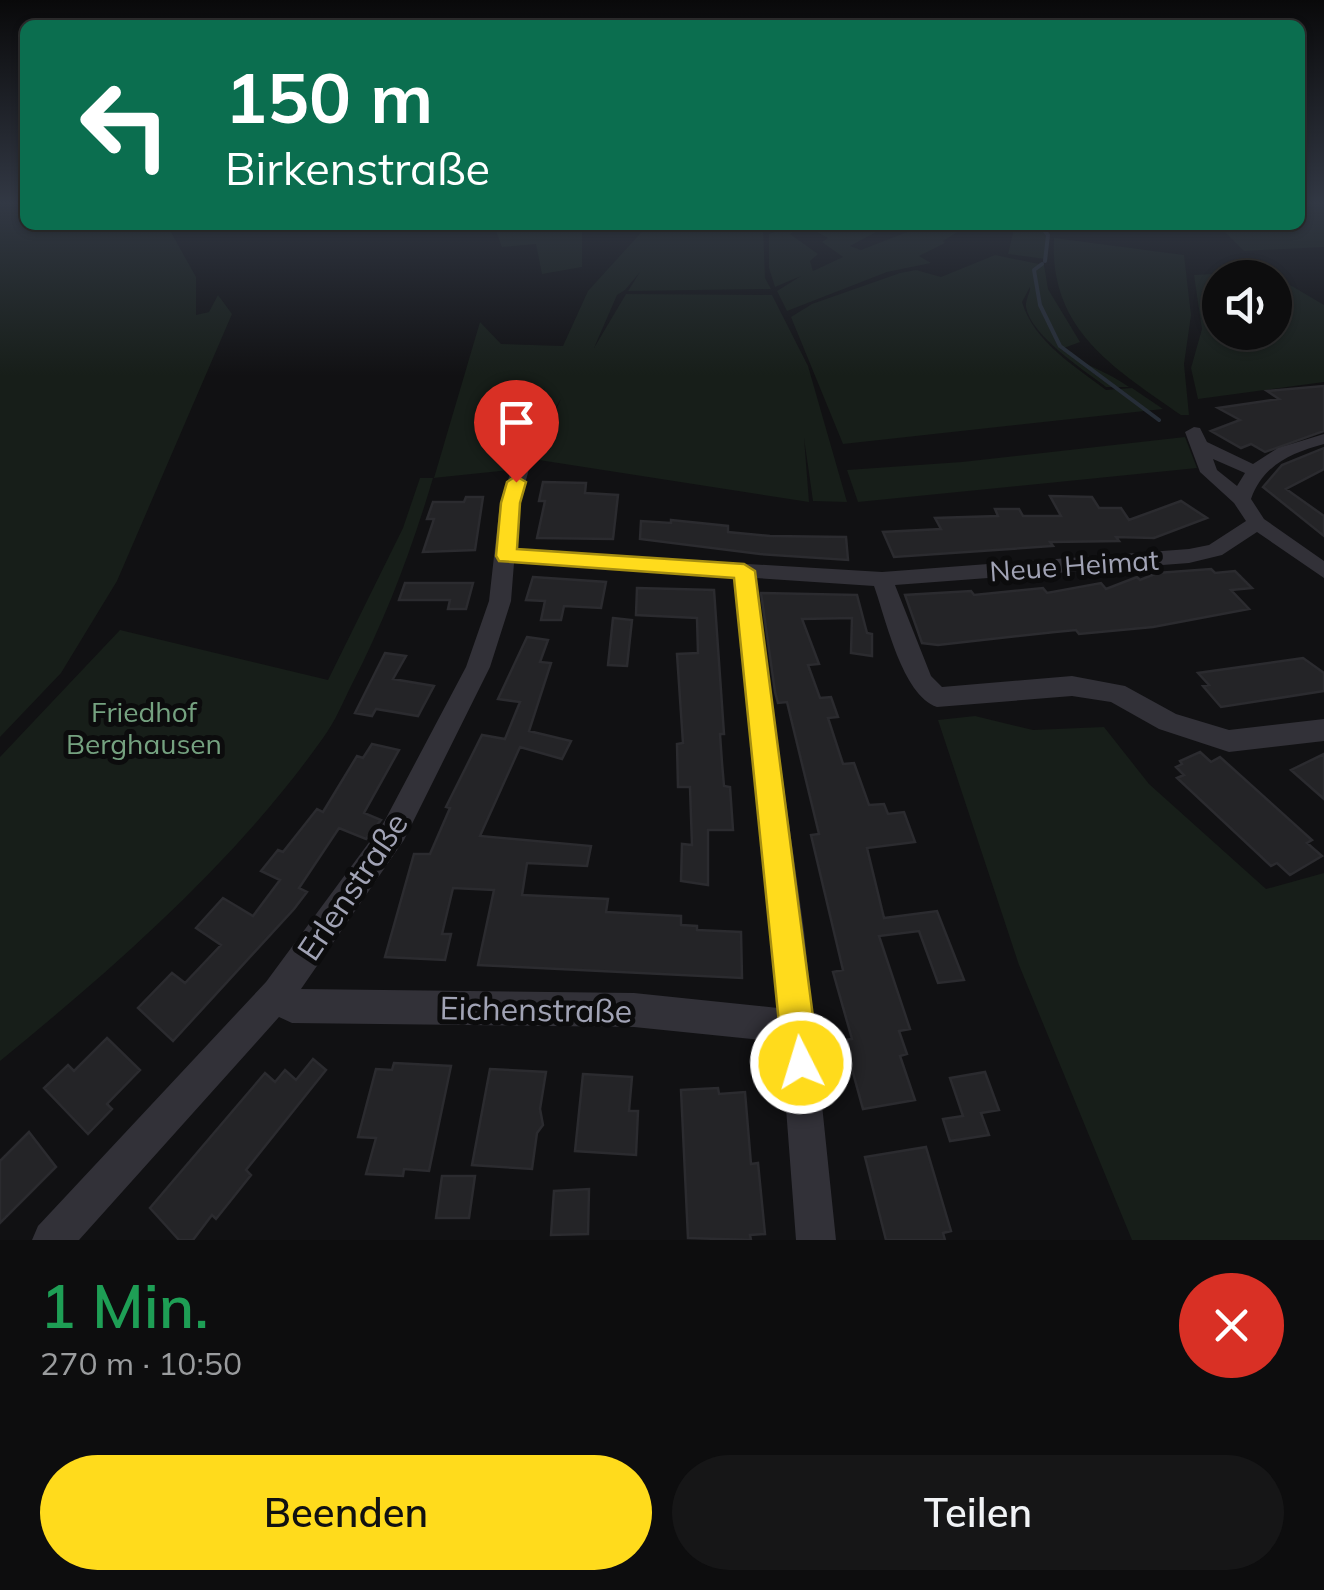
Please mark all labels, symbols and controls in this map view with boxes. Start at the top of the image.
text: 150 m [225,53,433,141]
icon: left [60,60,190,190]
text: Birkenstraße [225,140,490,196]
map controls [1202,260,1292,350]
button: sound [1202,260,1292,350]
pin [474,380,559,483]
icon: arrive [489,395,544,450]
street label: Neue Heimat [988,542,1160,588]
park label: Friedhof Berghausen [66,694,222,761]
street label: Erlenstraße [288,805,416,967]
street label: Eichenstraße [439,987,633,1031]
position arrow [749,1011,853,1115]
text: 1 Min. [40,1268,209,1343]
button: close [1179,1273,1284,1378]
text: 270 m · 10:50 [40,1343,242,1383]
button: Beenden [40,1455,652,1570]
button: Teilen [672,1455,1284,1570]

